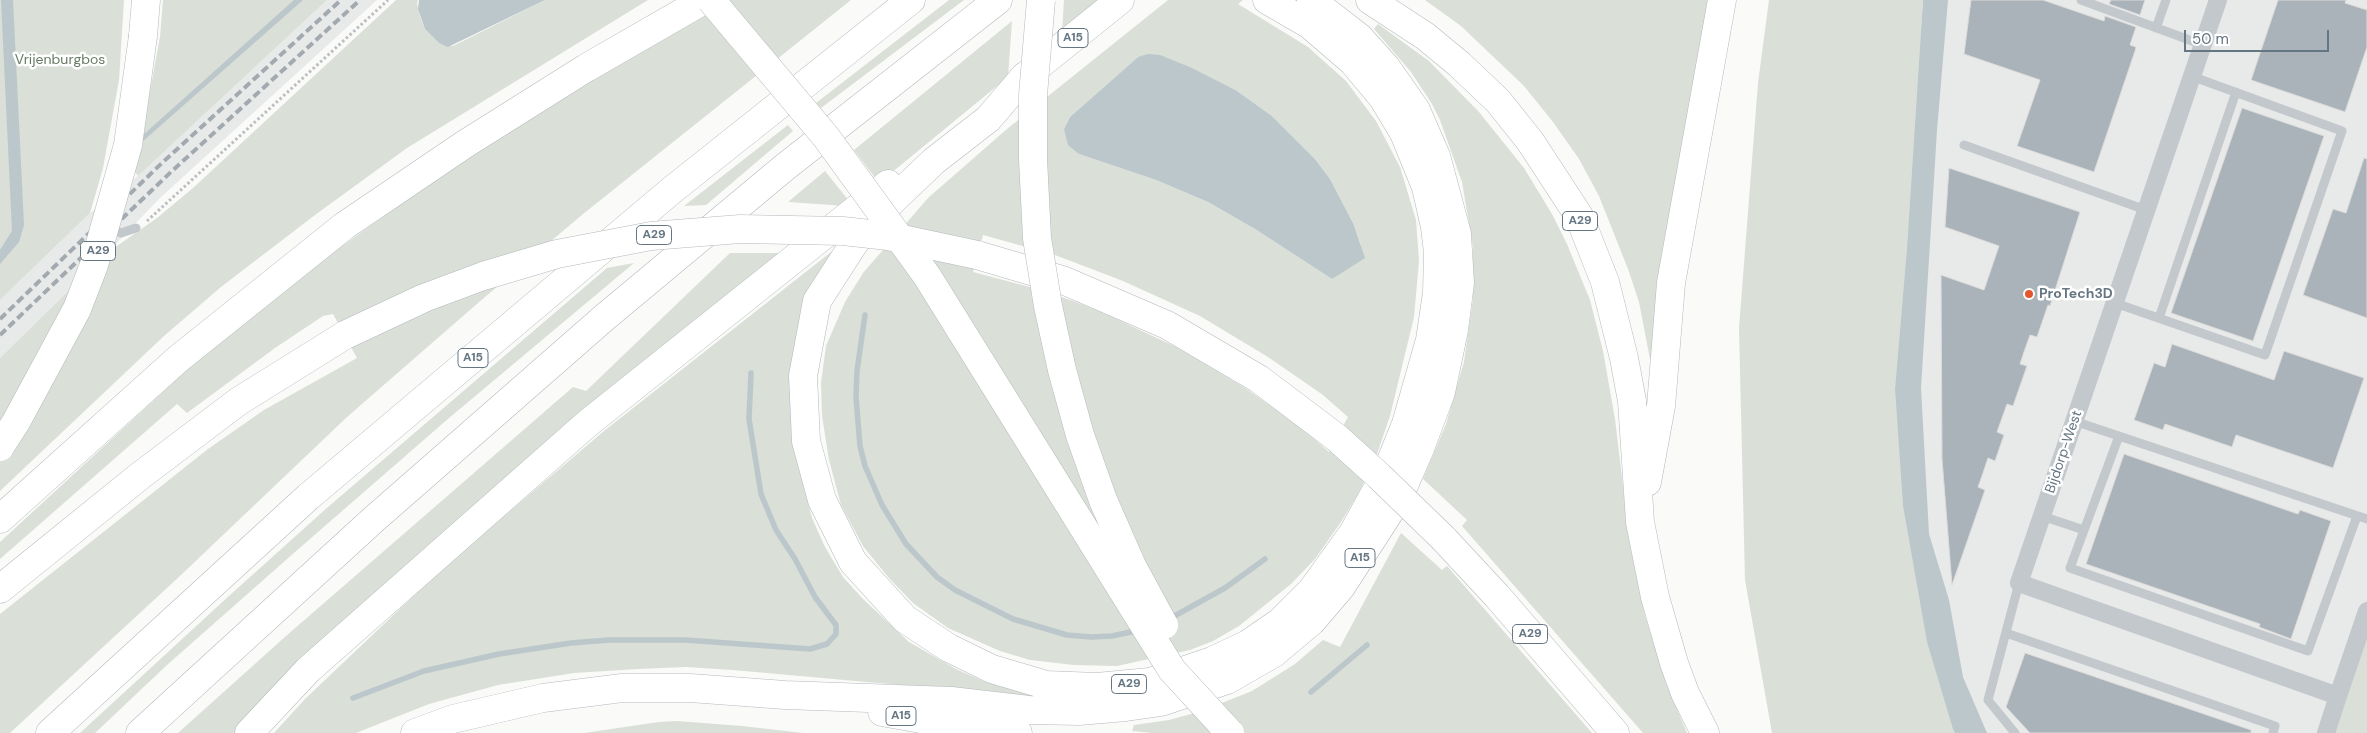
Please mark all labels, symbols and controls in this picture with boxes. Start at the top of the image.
scale bar [2187,20,2332,52]
road number: A15 [1058,28,1088,48]
text: 50 m [2192,29,2229,49]
park label: Vrijenburgbos [15,52,105,68]
road number: A29 [1562,212,1598,230]
road number: A29 [636,226,672,244]
road number: A29 [80,242,116,260]
place label: ProTech3D [2039,286,2113,302]
marker: ProTech3D [2023,288,2035,300]
road number: A15 [458,348,488,368]
street label: Bijdorp-West [2042,408,2086,496]
road number: A15 [1345,548,1375,568]
road number: A29 [1512,624,1548,644]
road number: A29 [1112,674,1146,694]
road number: A15 [886,706,916,726]

